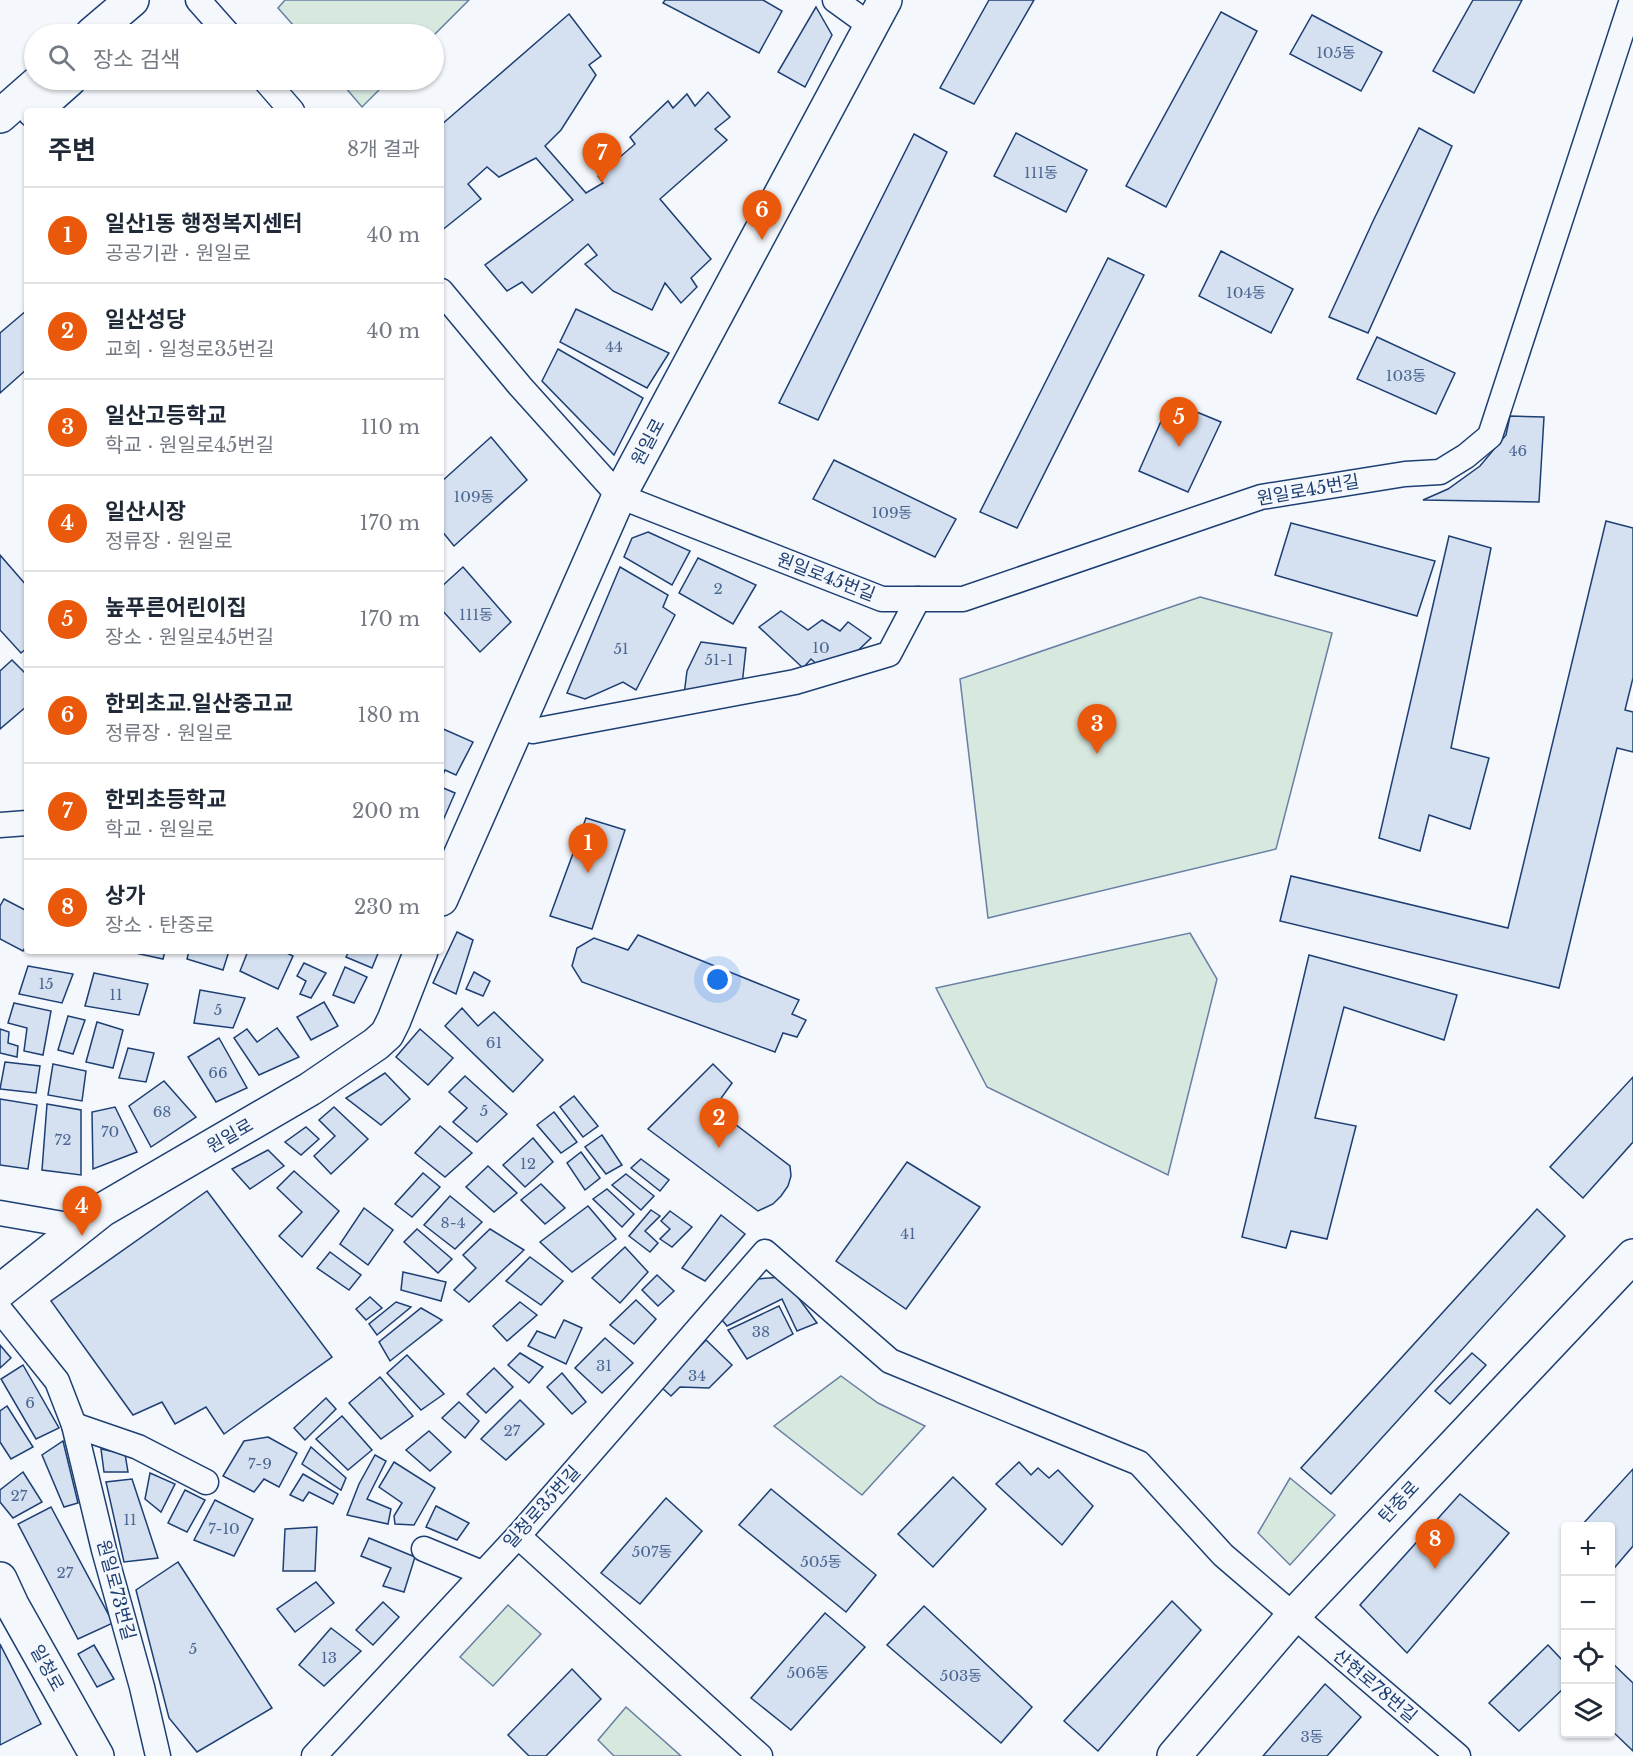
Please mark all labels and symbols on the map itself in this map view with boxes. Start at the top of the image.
house number: 105동 [1316,43,1356,62]
pin: 7 [582,134,622,183]
house number: 111동 [1024,163,1058,182]
pin: 6 [742,190,782,240]
house number: 104동 [1226,283,1266,302]
house number: 44 [605,337,623,356]
house number: 103동 [1386,366,1426,385]
pin: 5 [1160,398,1198,447]
street label: 원일로 [627,415,669,469]
house number: 46 [1509,441,1527,460]
street label: 원일로45번길 [1255,470,1361,510]
house number: 109동 [454,487,494,506]
house number: 109동 [872,503,912,522]
street label: 원일로45번길 [774,548,878,606]
house number: 2 [713,579,723,598]
house number: 111동 [459,605,493,624]
house number: 10 [812,638,830,657]
house number: 51 [613,639,629,658]
house number: 51-1 [705,650,733,669]
pin: 3 [1078,704,1116,754]
pin: 1 [568,824,608,873]
your location [703,965,732,994]
house number: 15 [38,974,54,993]
house number: 11 [109,985,123,1004]
house number: 5 [214,1000,222,1019]
house number: 61 [486,1033,502,1052]
house number: 66 [208,1063,228,1082]
pin: 2 [700,1098,738,1148]
house number: 5 [480,1101,488,1120]
house number: 68 [153,1102,171,1121]
street label: 원일로 [203,1114,257,1158]
house number: 70 [101,1122,119,1141]
house number: 72 [55,1130,71,1149]
house number: 12 [520,1154,536,1173]
pin: 4 [62,1186,101,1236]
house number: 8-4 [441,1213,465,1232]
house number: 41 [900,1224,916,1243]
house number: 38 [752,1322,770,1341]
house number: 31 [596,1356,612,1375]
house number: 34 [688,1366,706,1385]
house number: 6 [25,1393,35,1412]
house number: 27 [504,1421,521,1440]
house number: 7-9 [248,1454,272,1473]
street label: 일청로35번길 [499,1461,585,1553]
street label: 탄중로 [1374,1476,1424,1528]
house number: 27 [11,1486,28,1505]
house number: 11 [123,1510,137,1529]
house number: 7-10 [208,1519,240,1538]
pin: 8 [1416,1520,1454,1569]
street label: 원일로73번길 [92,1537,140,1643]
house number: 507동 [632,1542,672,1561]
house number: 505동 [800,1552,842,1571]
house number: 27 [57,1563,74,1582]
house number: 5 [189,1639,197,1658]
street label: 일청로 [25,1641,69,1695]
street label: 산현로78번길 [1329,1645,1421,1727]
house number: 13 [321,1648,337,1667]
house number: 506동 [787,1663,829,1682]
house number: 503동 [940,1666,982,1685]
house number: 3동 [1300,1727,1324,1746]

